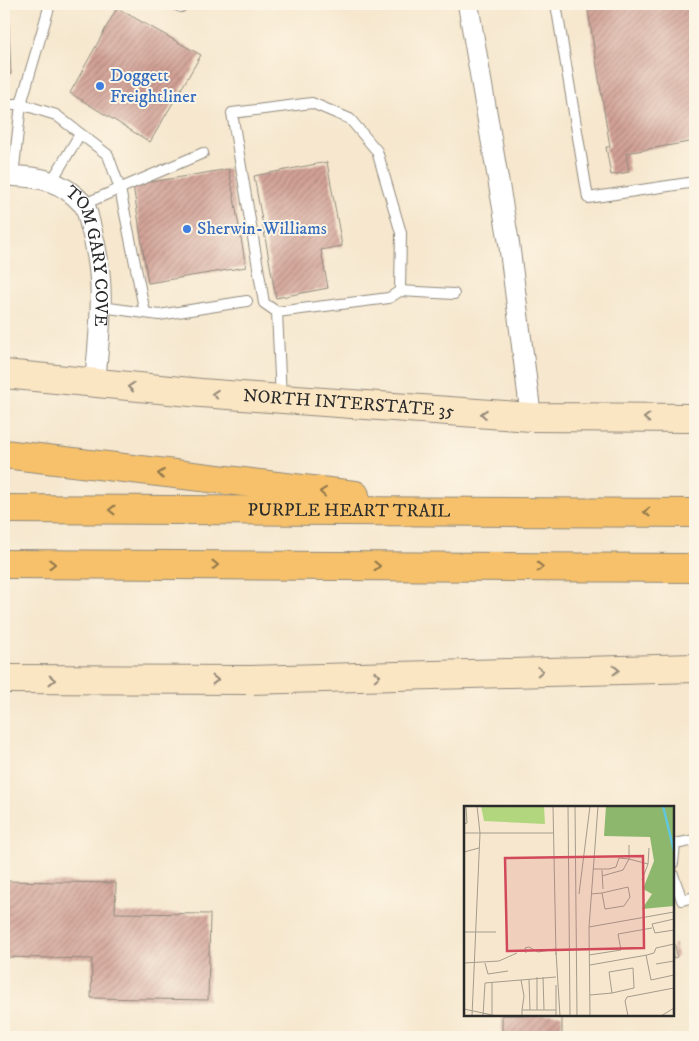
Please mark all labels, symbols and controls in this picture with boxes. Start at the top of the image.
place label: Doggett Freightliner [110,65,197,108]
marker: Doggett Freightliner [94,80,106,92]
street label: TOM GARY COVE [60,181,112,328]
place label: Sherwin-Williams [197,218,327,240]
marker: Sherwin-Williams [181,223,193,235]
one-way arrow [126,381,134,392]
street label: NORTH INTERSTATE 35 [242,385,455,422]
one-way arrow [210,389,218,400]
one-way arrow [480,408,488,419]
one-way arrow [642,413,650,423]
one-way arrow [157,469,165,480]
one-way arrow [319,487,327,498]
street label: PURPLE HEART TRAIL [248,499,450,523]
one-way arrow [108,505,116,515]
one-way arrow [642,507,650,518]
one-way arrow [49,559,57,569]
one-way arrow [212,560,219,570]
one-way arrow [374,561,382,571]
one-way arrow [536,562,544,572]
one-way arrow [612,664,620,675]
one-way arrow [536,666,544,677]
one-way arrow [374,671,382,682]
one-way arrow [49,674,57,685]
one-way arrow [212,675,219,685]
inset map [464,806,674,1016]

